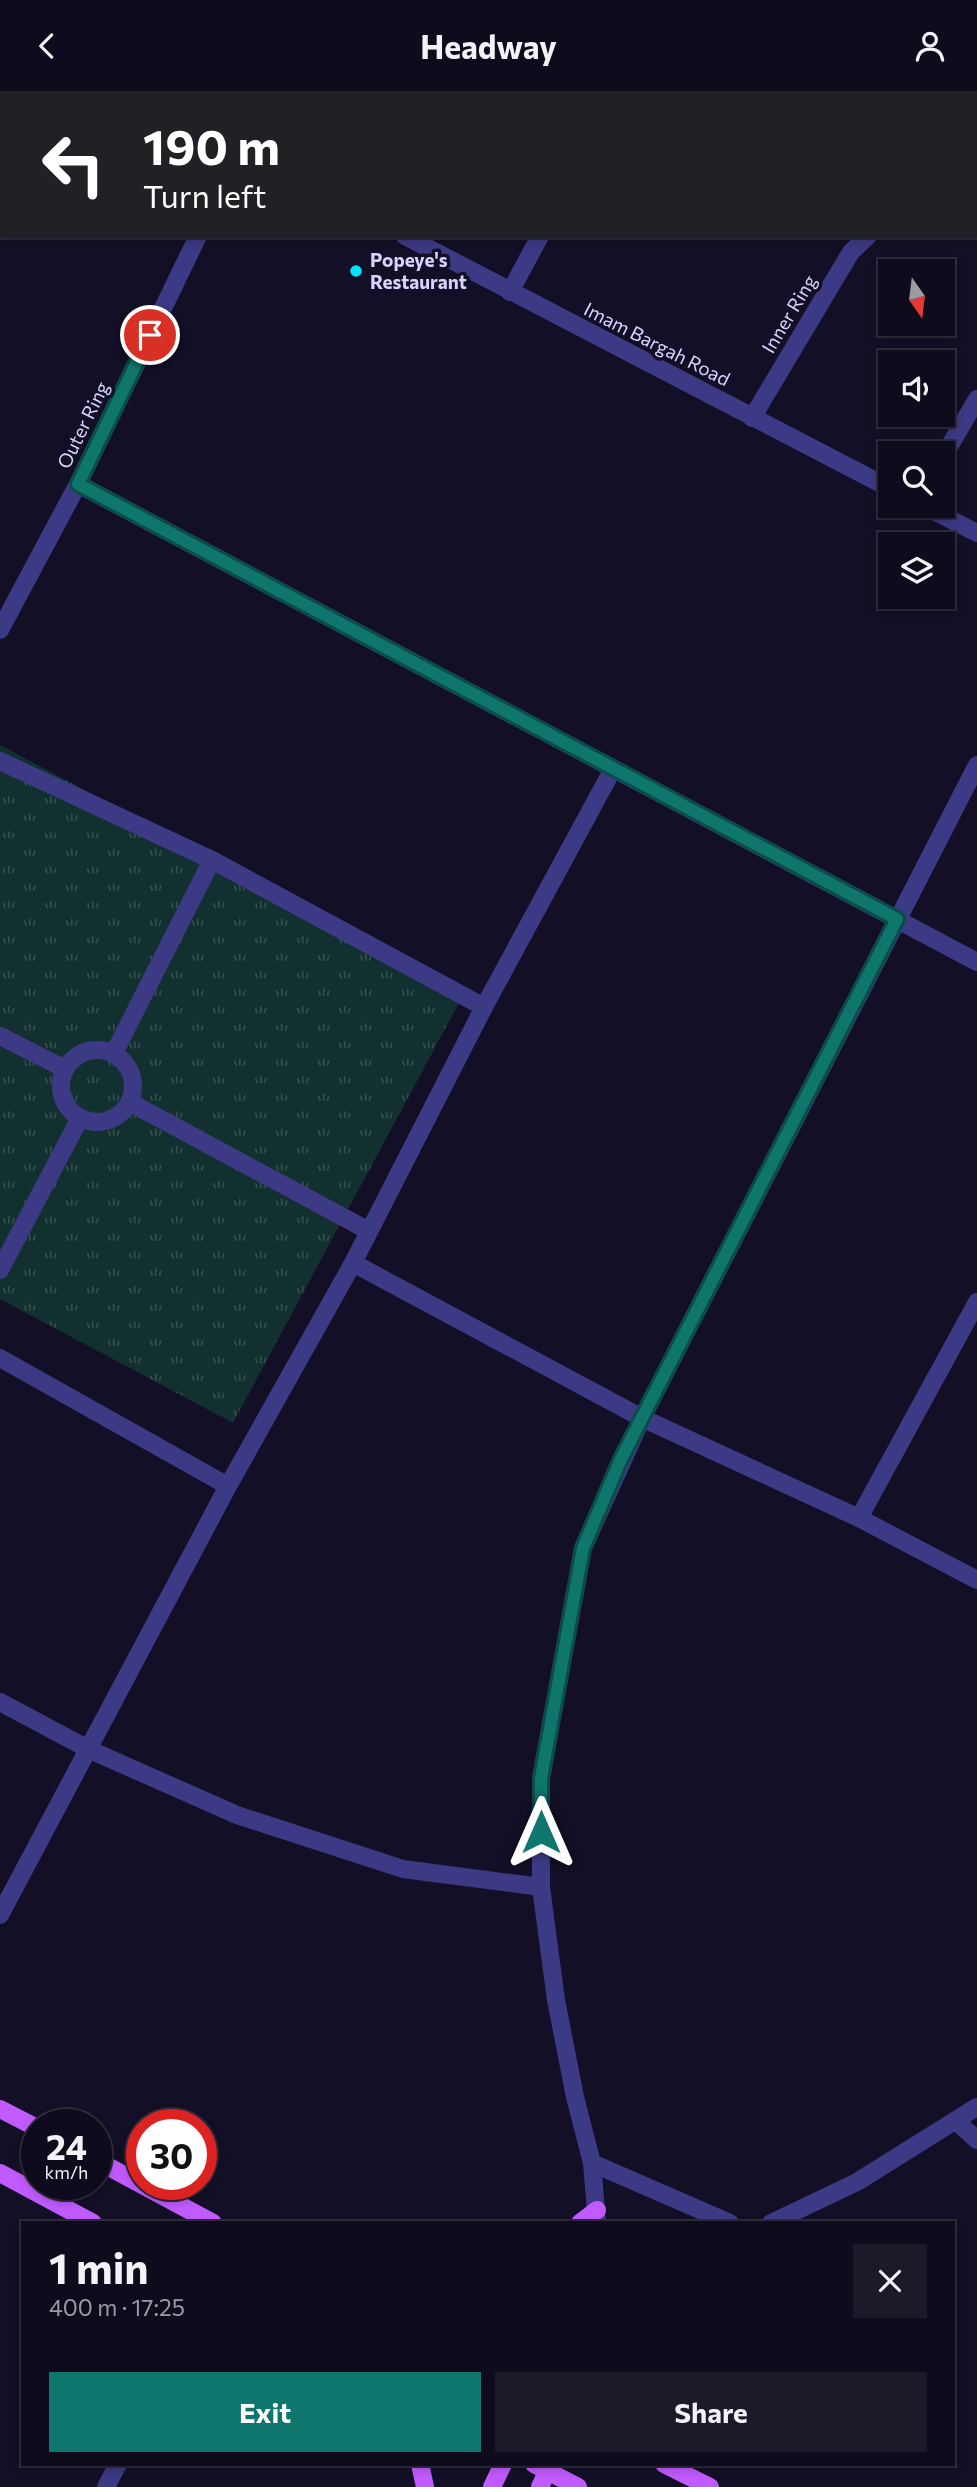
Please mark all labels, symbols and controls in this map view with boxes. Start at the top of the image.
text: Headway [420,26,557,66]
icon: back [28,27,66,65]
icon: person [911,27,949,65]
text: 190 m [143,115,280,175]
icon: left [28,119,119,210]
text: Turn left [143,175,267,215]
place label: Popeye's Restaurant [370,248,467,293]
north arrow [878,259,956,336]
map controls [878,259,955,609]
marker: Popeye's Restaurant [348,263,364,279]
street label: Inner Ring [756,270,821,357]
street label: Imam Bargah Road [580,297,734,390]
pin [120,305,180,365]
icon: arrive [131,316,169,354]
button: sound [878,350,955,427]
street label: Outer Ring [52,378,113,472]
button: search [878,441,955,518]
button: layers [878,532,955,609]
position arrow [504,1795,578,1869]
speed limit sign: 30 [126,2109,217,2200]
text: 24 [46,2124,87,2167]
text: km/h [45,2161,88,2183]
text: 1 min [49,2241,149,2293]
button: close [853,2244,927,2318]
text: 400 m · 17:25 [49,2293,185,2321]
button: Exit [49,2372,481,2452]
button: Share [495,2372,927,2452]

